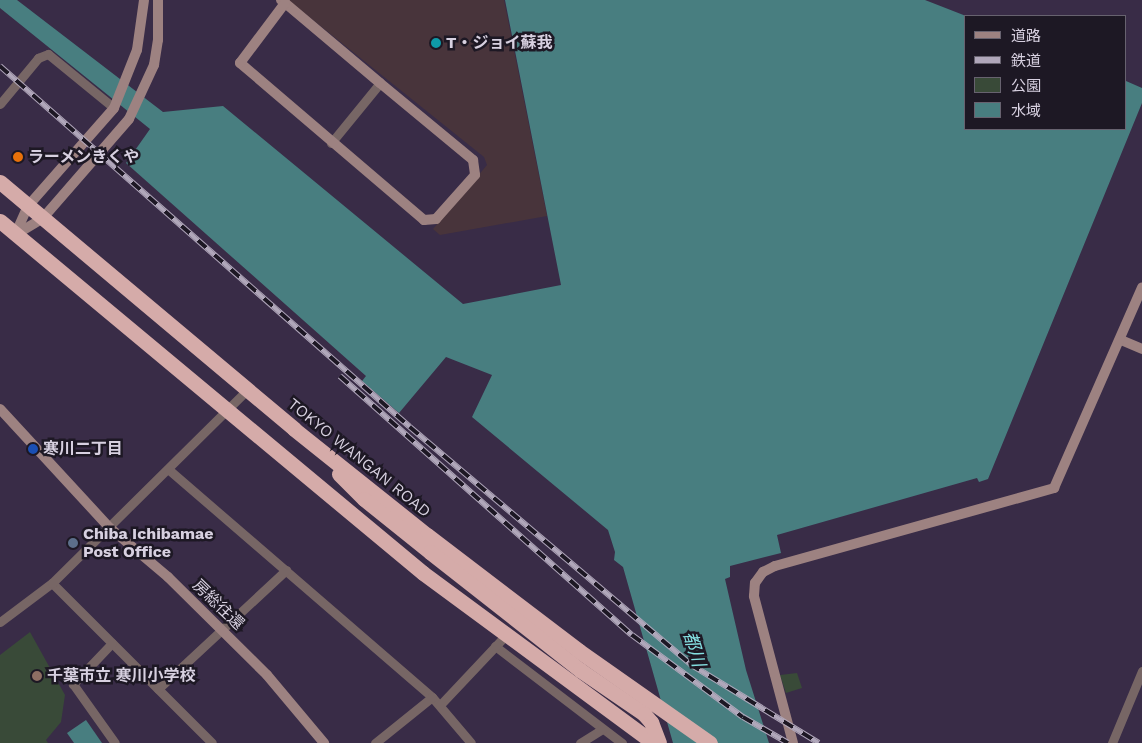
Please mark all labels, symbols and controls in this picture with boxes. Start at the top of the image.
legend [964,15,1127,130]
text: 道路 [1011,27,1041,45]
place label: T・ジョイ蘇我 [446,33,552,53]
marker: T・ジョイ蘇我 [430,37,442,49]
text: 鉄道 [1011,52,1041,70]
text: 公園 [1011,77,1041,95]
text: 水域 [1011,102,1041,120]
place label: ラーメンきくや [28,147,140,167]
marker: ラーメンきくや [12,151,24,163]
street label: TOKYO WANGAN ROAD [284,394,434,522]
place label: 寒川二丁目 [43,439,123,459]
marker: 寒川二丁目 [27,443,39,455]
place label: Chiba Ichibamae Post Office [83,524,214,562]
marker: Chiba Ichibamae Post Office [67,537,79,549]
street label: 房総往還 [188,576,248,634]
water label: 都川 [678,629,710,669]
place label: 千葉市立 寒川小学校 [47,666,196,686]
marker: 千葉市立 寒川小学校 [31,670,43,682]

